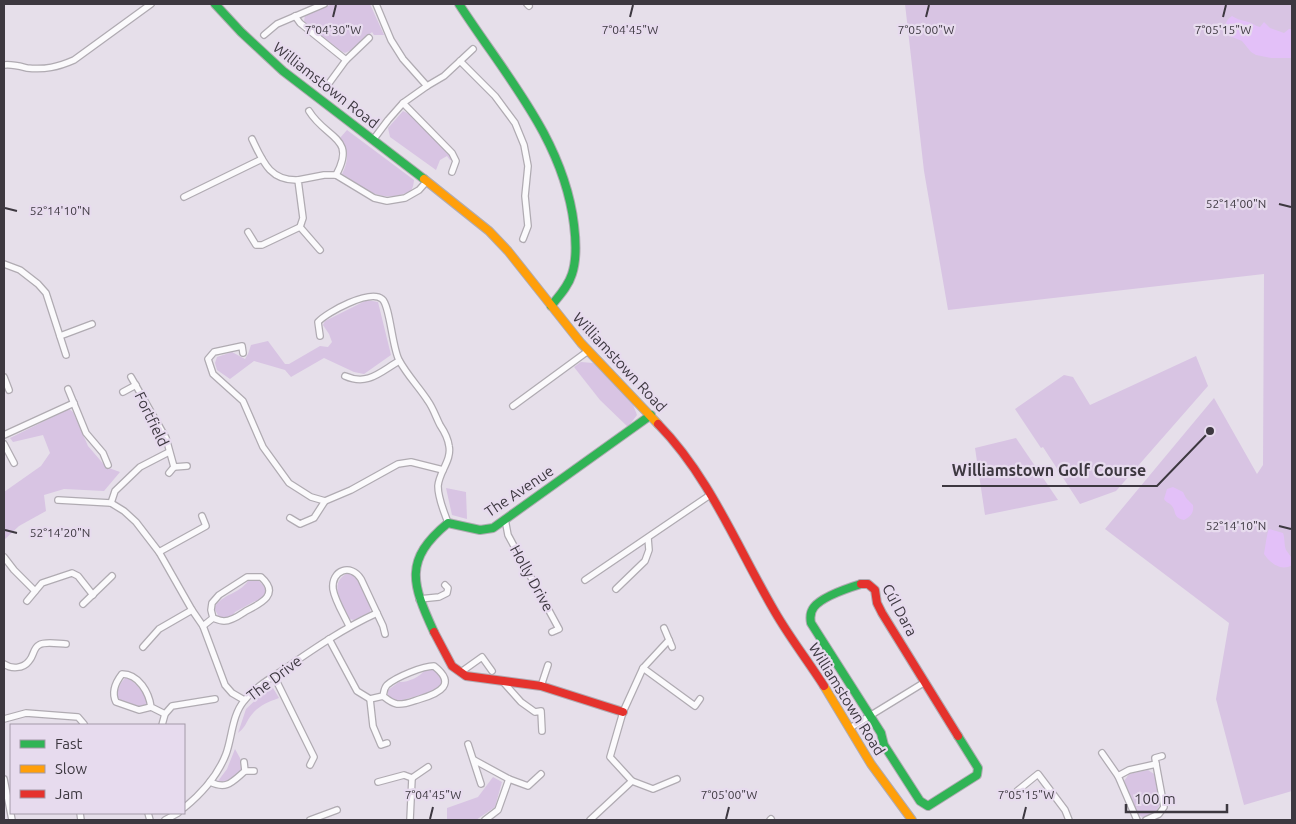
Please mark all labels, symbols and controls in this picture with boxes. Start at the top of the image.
text: 7°04'30"W [305,23,361,36]
text: 7°04'45"W [602,23,658,36]
text: 7°05'00"W [898,23,954,36]
text: 7°05'15"W [1195,23,1251,36]
street label: Williamstown Road [270,38,382,132]
text: 52°14'00"N [1206,197,1266,210]
text: 52°14'10"N [30,204,90,217]
street label: Williamstown Road [570,309,670,415]
street label: Fortfield [132,389,172,449]
callout: Williamstown Golf Course [942,455,1157,486]
text: Williamstown Golf Course [952,461,1146,479]
street label: The Avenue [481,462,557,520]
text: 52°14'10"N [1206,519,1266,532]
text: 52°14'20"N [30,526,90,539]
street label: Holly Drive [507,542,557,614]
street label: Cúl Dara [879,581,921,639]
street label: Williamstown Road [806,640,888,758]
street label: The Drive [243,652,305,704]
legend [10,724,185,814]
text: Fast [55,735,83,752]
text: Slow [55,760,88,777]
scale bar [1126,782,1227,814]
text: Jam [55,785,83,802]
text: 7°04'45"W [405,788,461,801]
text: 7°05'00"W [701,788,757,801]
text: 7°05'15"W [998,788,1054,801]
text: 100 m [1134,790,1176,807]

